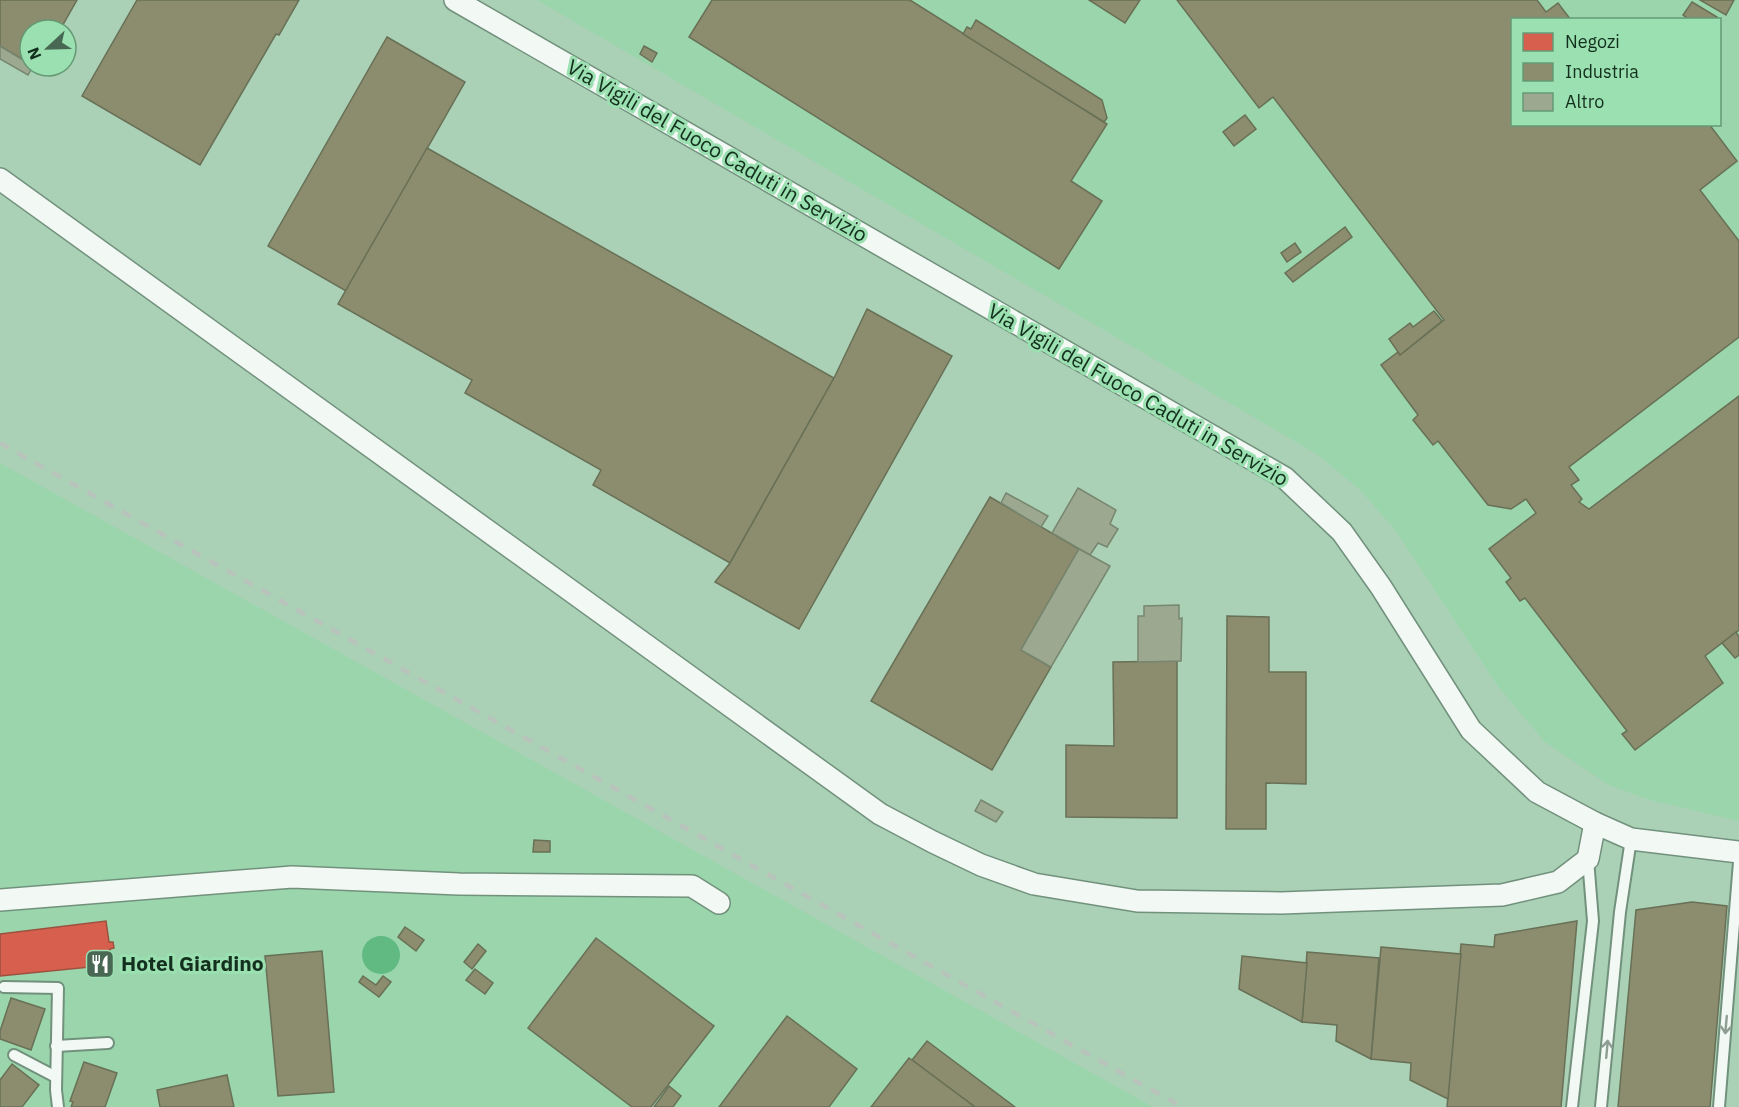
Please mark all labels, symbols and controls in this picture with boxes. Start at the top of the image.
north arrow [18,18,78,78]
legend [1511,18,1721,126]
text: Negozi [1565,30,1620,53]
text: N [23,44,46,63]
street label: Via Vigili del Fuoco Caduti in Servizio [562,52,873,248]
text: Industria [1565,60,1639,83]
text: Altro [1565,90,1604,113]
street label: Via Vigili del Fuoco Caduti in Servizio [983,296,1294,492]
restaurant icon: Hotel Giardino [84,948,116,980]
place label: Hotel Giardino [121,949,264,977]
one-way arrow [1720,1015,1731,1035]
one-way arrow [1602,1039,1613,1059]

